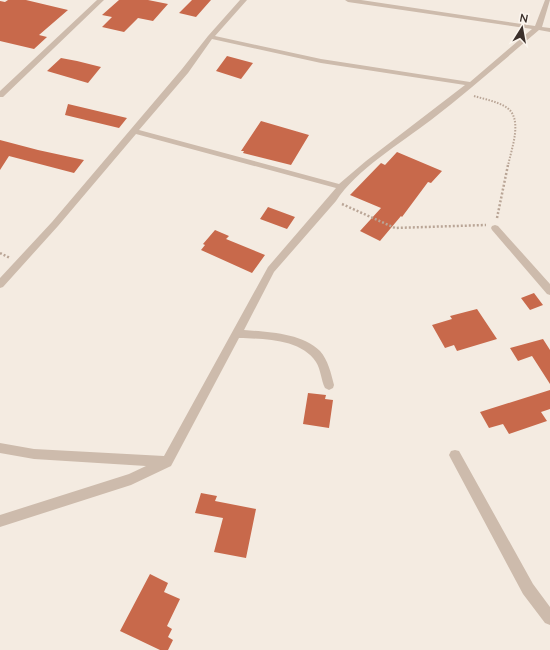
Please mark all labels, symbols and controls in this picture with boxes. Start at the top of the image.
north arrow [502,8,542,48]
text: N [519,11,529,25]

